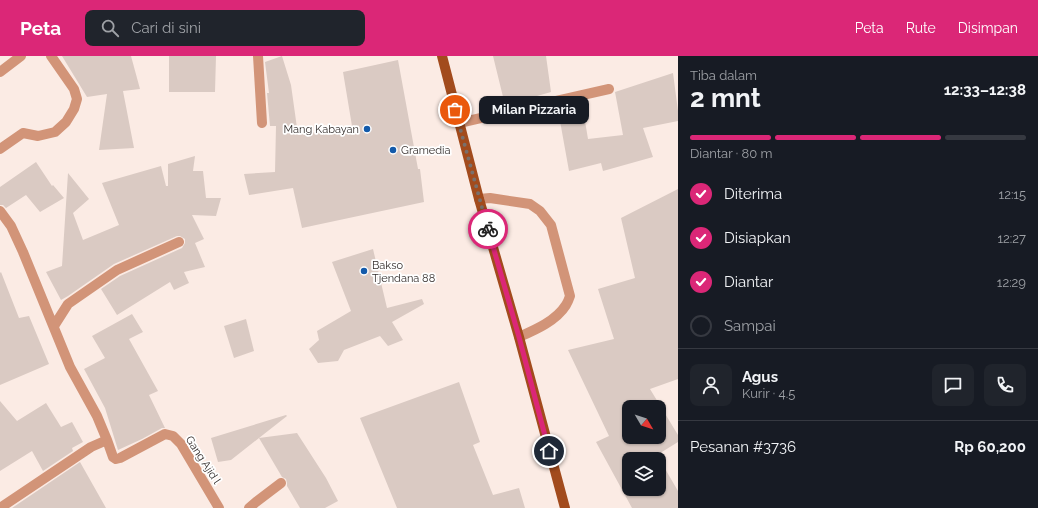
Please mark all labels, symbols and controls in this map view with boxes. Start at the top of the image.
search box [85,10,365,46]
text: Peta [20,17,61,39]
icon: search [99,17,121,39]
text: Cari di sini [131,19,201,37]
text: Peta [855,20,884,36]
text: Rute [906,20,936,36]
text: Disimpan [958,20,1018,36]
text: Tiba dalam [690,68,757,83]
text: 12:33–12:38 [944,81,1026,99]
text: 2 mnt [690,83,761,113]
pin [438,93,472,127]
callout: Milan Pizzaria [479,96,589,124]
icon: bag [444,99,466,121]
text: Milan Pizzaria [492,102,576,117]
place label: Mang Kabayan [284,123,359,136]
marker: Mang Kabayan [362,124,372,134]
place label: Gramedia [401,144,451,157]
marker: Gramedia [388,145,398,155]
text: Diantar · 80 m [690,146,772,161]
icon: check [690,183,712,205]
text: Diterima [724,185,782,203]
text: 12:15 [999,187,1026,202]
courier [468,209,508,249]
icon: bike [477,218,499,240]
icon: check [690,227,712,249]
text: Disiapkan [724,229,791,247]
text: 12:27 [997,231,1026,246]
place label: Bakso Tjendana 88 [372,259,435,285]
marker: Bakso Tjendana 88 [359,266,369,276]
icon: check [690,271,712,293]
text: Diantar [724,273,773,291]
text: 12:29 [997,275,1026,290]
text: Sampai [724,317,776,335]
button: person [690,364,732,406]
button: chat [932,364,974,406]
button: phone [984,364,1026,406]
text: Agus [742,368,778,386]
text: Kurir · 4.5 [742,386,795,401]
north arrow [622,400,666,444]
map controls [622,400,666,496]
street label: Gang Ajid l [183,434,223,486]
pin [532,434,566,468]
text: Pesanan #3736 [690,438,796,456]
text: Rp 60,200 [954,438,1026,456]
icon: home [538,440,560,462]
button: layers [622,452,666,496]

